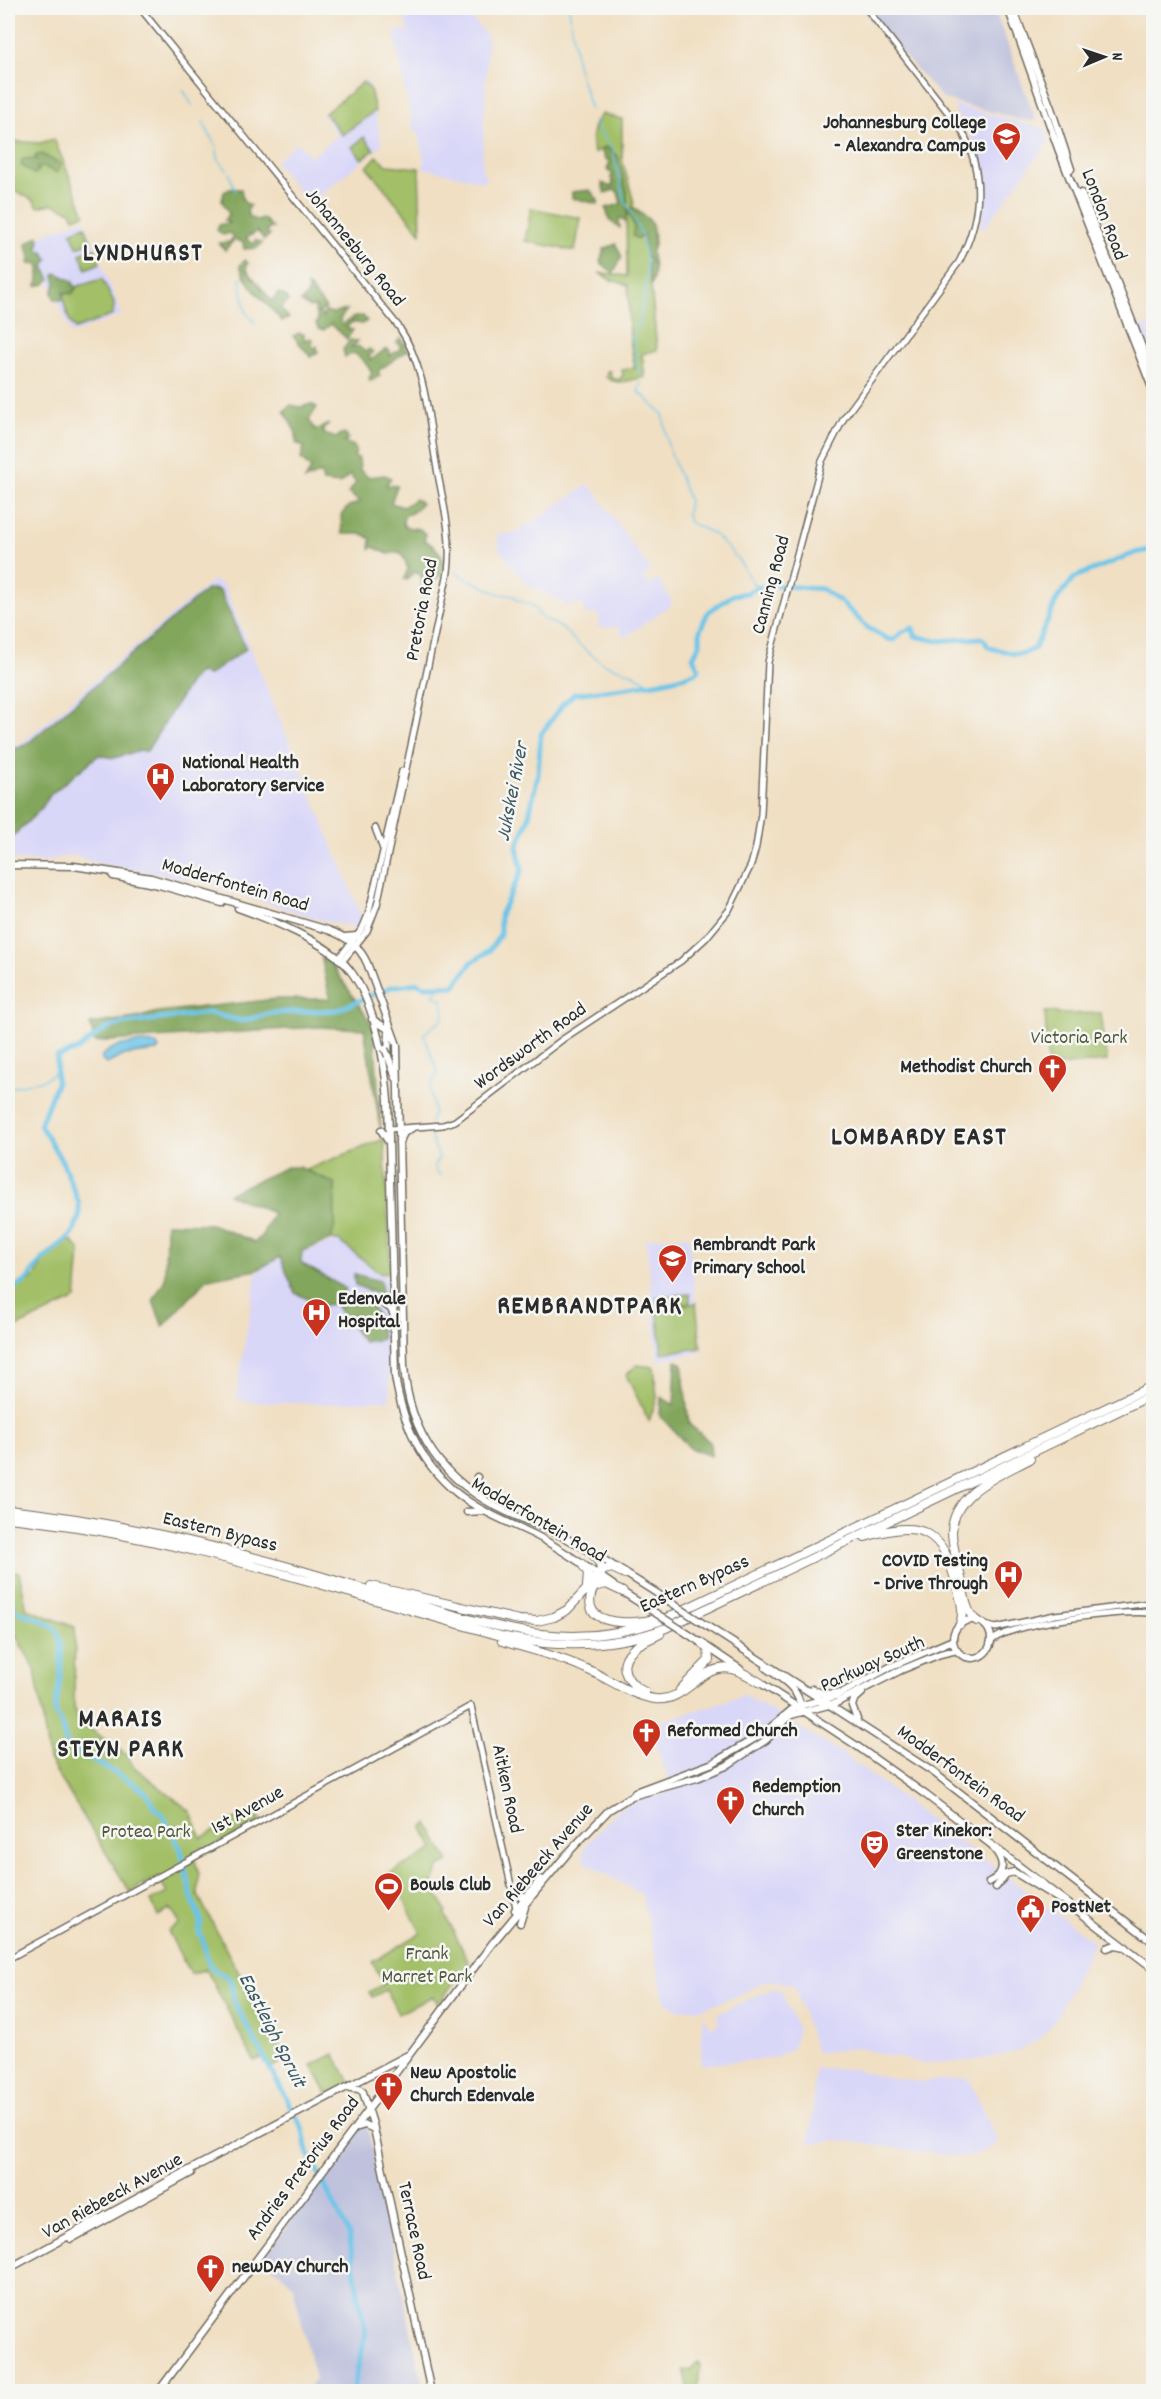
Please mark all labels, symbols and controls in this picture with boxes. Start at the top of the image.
north arrow [1074,27,1134,87]
text: N [1105,52,1128,61]
place label: Johannesburg College - Alexandra Campus [823,110,986,161]
school or university icon: Johannesburg College - Alexandra Campus [991,120,1023,162]
street label: London Road [1073,165,1133,265]
street label: Johannesburg Road [297,183,411,313]
district label: LYNDHURST [83,236,203,273]
street label: Canning Road [745,532,799,638]
street label: Pretoria Road [399,556,447,664]
water label: Jukskei River [490,738,539,844]
place label: National Health Laboratory Service [182,750,324,801]
hospital icon: National Health Laboratory Service [145,760,177,802]
street label: Modderfontein Road [158,852,312,920]
street label: Wordsworth Road [469,996,593,1098]
park label: Victoria Park [1031,1025,1127,1053]
church icon: Methodist Church [1037,1052,1069,1094]
place label: Methodist Church [900,1054,1032,1082]
district label: LOMBARDY EAST [831,1120,1007,1157]
place label: Rembrandt Park Primary School [693,1232,815,1283]
school or university icon: Rembrandt Park Primary School [656,1242,688,1284]
place label: Edenvale Hospital [338,1286,406,1337]
district label: REMBRANDTPARK [497,1289,683,1326]
hospital icon: Edenvale Hospital [301,1296,333,1338]
street label: Modderfontein Road [465,1471,611,1571]
street label: Eastern Bypass [160,1505,280,1561]
street label: Eastern Bypass [636,1548,754,1622]
place label: COVID Testing - Drive Through [873,1548,988,1599]
hospital icon: COVID Testing - Drive Through [993,1558,1025,1600]
street label: Parkway South [816,1629,930,1701]
district label: MARAIS STEYN PARK [57,1702,185,1769]
church icon: Reformed Church [630,1716,662,1758]
place label: Reformed Church [667,1718,798,1746]
street label: Modderfontein Road [890,1719,1030,1831]
street label: Aitken Road [483,1742,529,1836]
place label: Redemption Church [752,1774,841,1825]
street label: 1st Avenue [206,1779,290,1843]
church icon: Redemption Church [715,1784,747,1826]
street label: Van Riebeeck Avenue [477,1797,601,1934]
place label: Ster Kinekor: Greenstone [896,1818,992,1869]
park label: Protea Park [101,1819,191,1847]
theatre icon: Ster Kinekor: Greenstone [859,1828,891,1870]
sports icon: Bowls Club [373,1870,405,1912]
place label: Bowls Club [410,1872,491,1900]
public building icon: PostNet [1014,1892,1046,1934]
place label: PostNet [1051,1894,1111,1922]
park label: Frank Marret Park [382,1941,472,1992]
water label: Eastleigh Spruit [229,1968,314,2096]
place label: New Apostolic Church Edenvale [410,2060,535,2111]
church icon: New Apostolic Church Edenvale [373,2070,405,2112]
street label: Andries Pretorius Road [240,2091,368,2247]
street label: Van Riebeeck Avenue [38,2147,189,2247]
street label: Terrace Road [389,2179,437,2283]
church icon: newDAY Church [195,2252,227,2294]
place label: newDAY Church [232,2254,348,2282]

